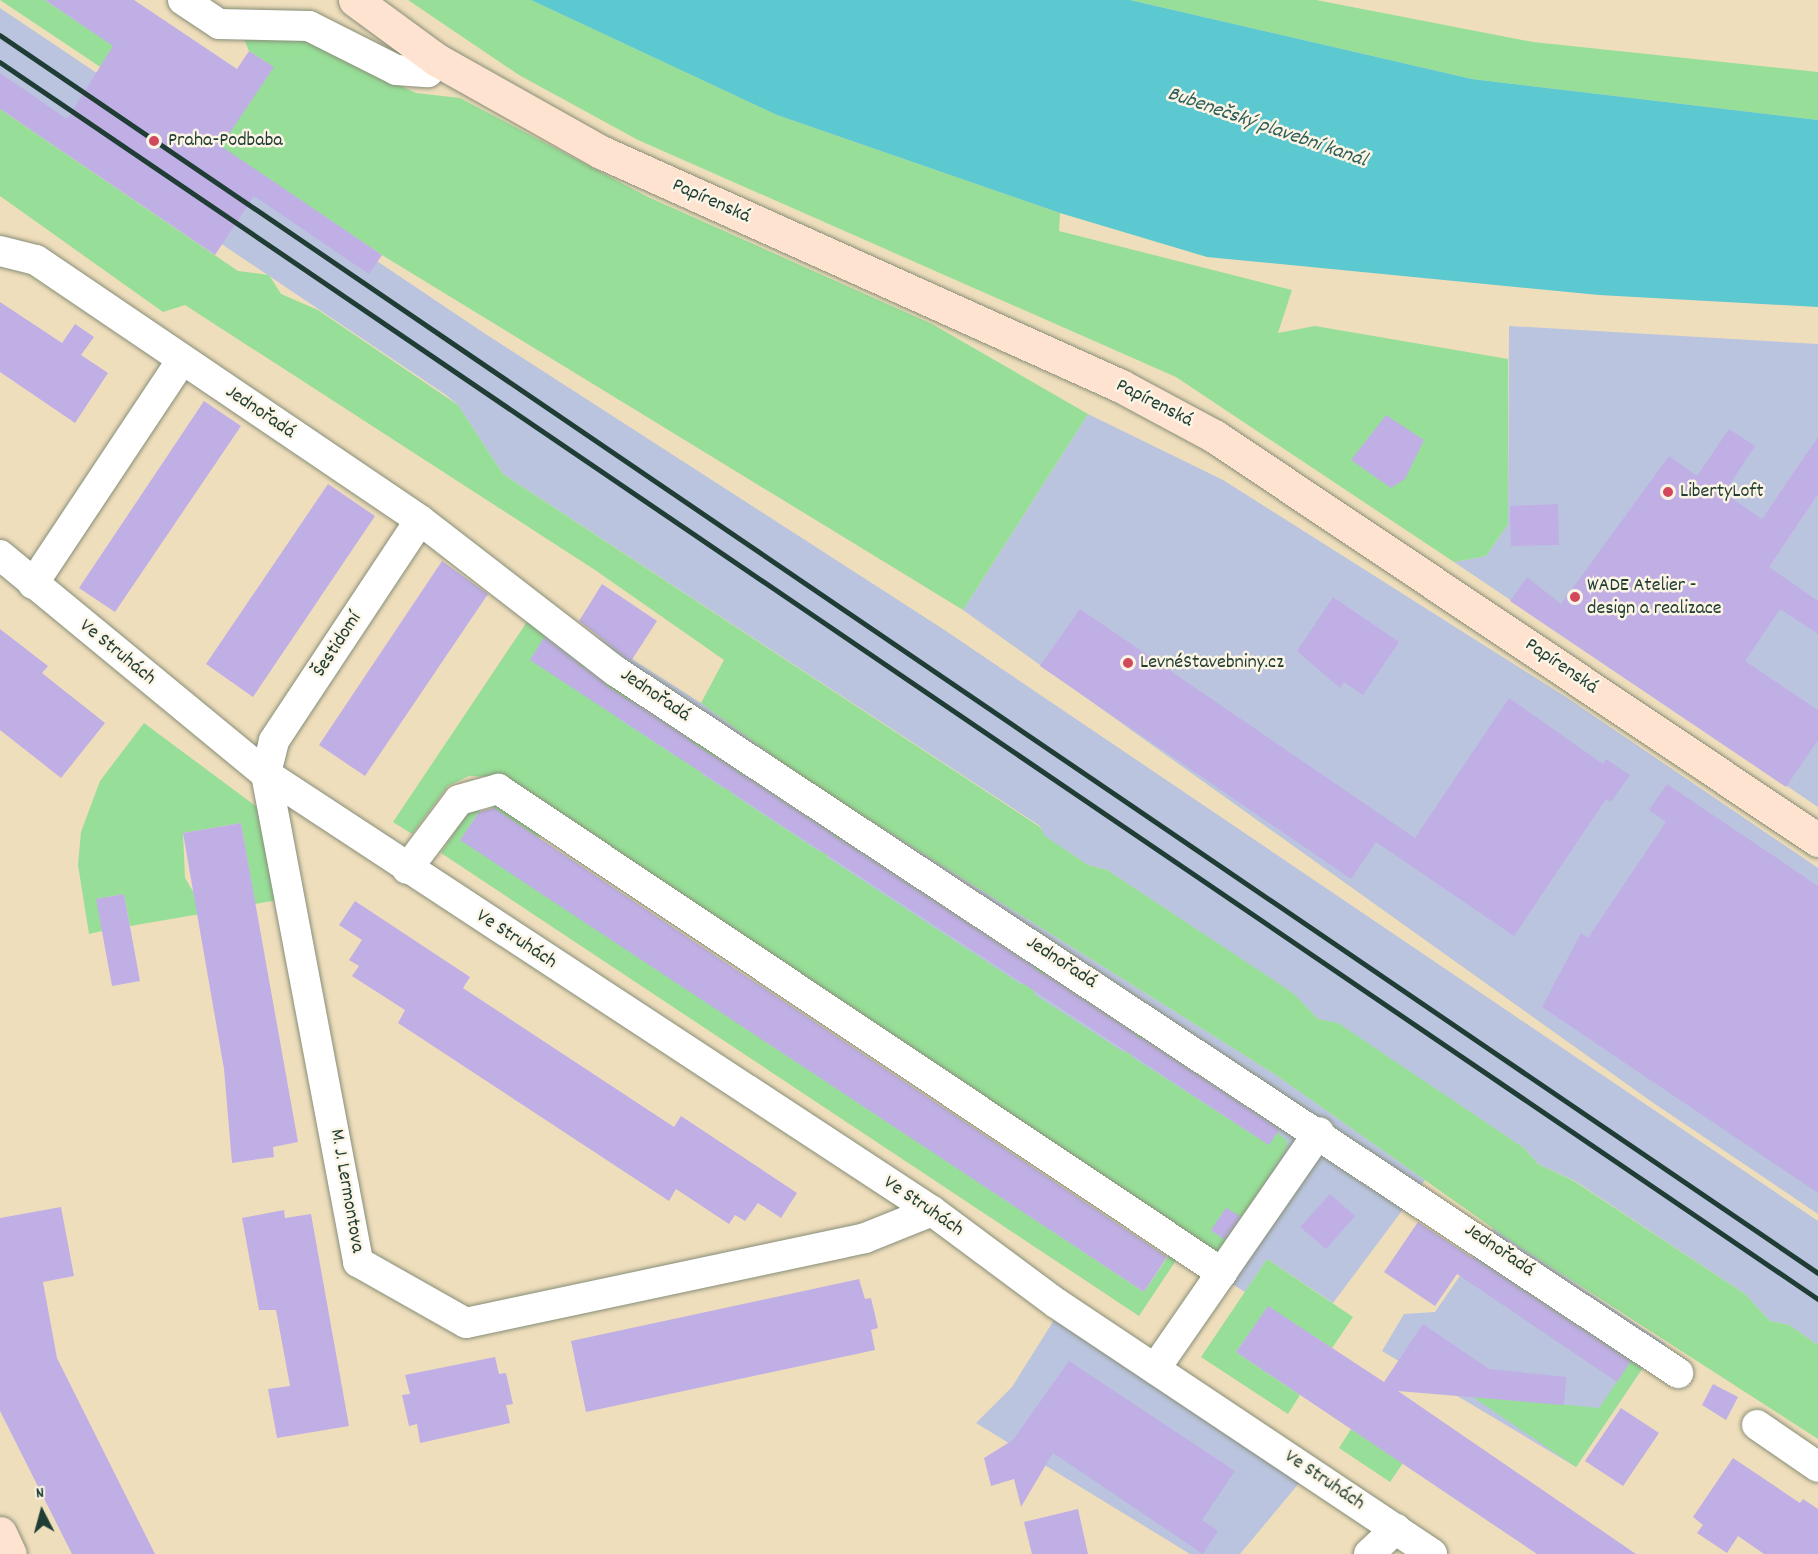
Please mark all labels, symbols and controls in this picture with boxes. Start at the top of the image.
water label: Bubenečský plavební kanál [1164,82,1370,174]
place label: Praha-Podbaba [168,129,283,153]
marker: Praha-Podbaba [145,132,163,150]
street label: Papírenská [668,174,754,230]
street label: Papírenská [1111,374,1197,434]
street label: Jednořadá [220,381,300,445]
place label: LibertyLoft [1680,480,1764,504]
marker: LibertyLoft [1661,485,1675,499]
place label: WADE Atelier - design a realizace [1587,574,1722,621]
marker: WADE Atelier - design a realizace [1568,590,1582,604]
street label: Šestidomí [308,608,368,682]
street label: Ve Struhách [74,615,160,691]
street label: Papírenská [1520,634,1602,700]
place label: LevnéStavebniny.cz [1140,651,1284,675]
marker: LevnéStavebniny.cz [1121,656,1135,670]
street label: Jednořadá [615,664,695,728]
street label: Ve Struhách [471,905,561,975]
street label: Jednořadá [1021,931,1101,995]
street label: M. J. Lermontova [323,1127,369,1255]
street label: Ve Struhách [878,1171,968,1243]
street label: Jednořadá [1459,1219,1539,1283]
street label: Ve Struhách [1279,1445,1369,1517]
north arrow [12,1482,72,1542]
text: N [35,1482,45,1505]

